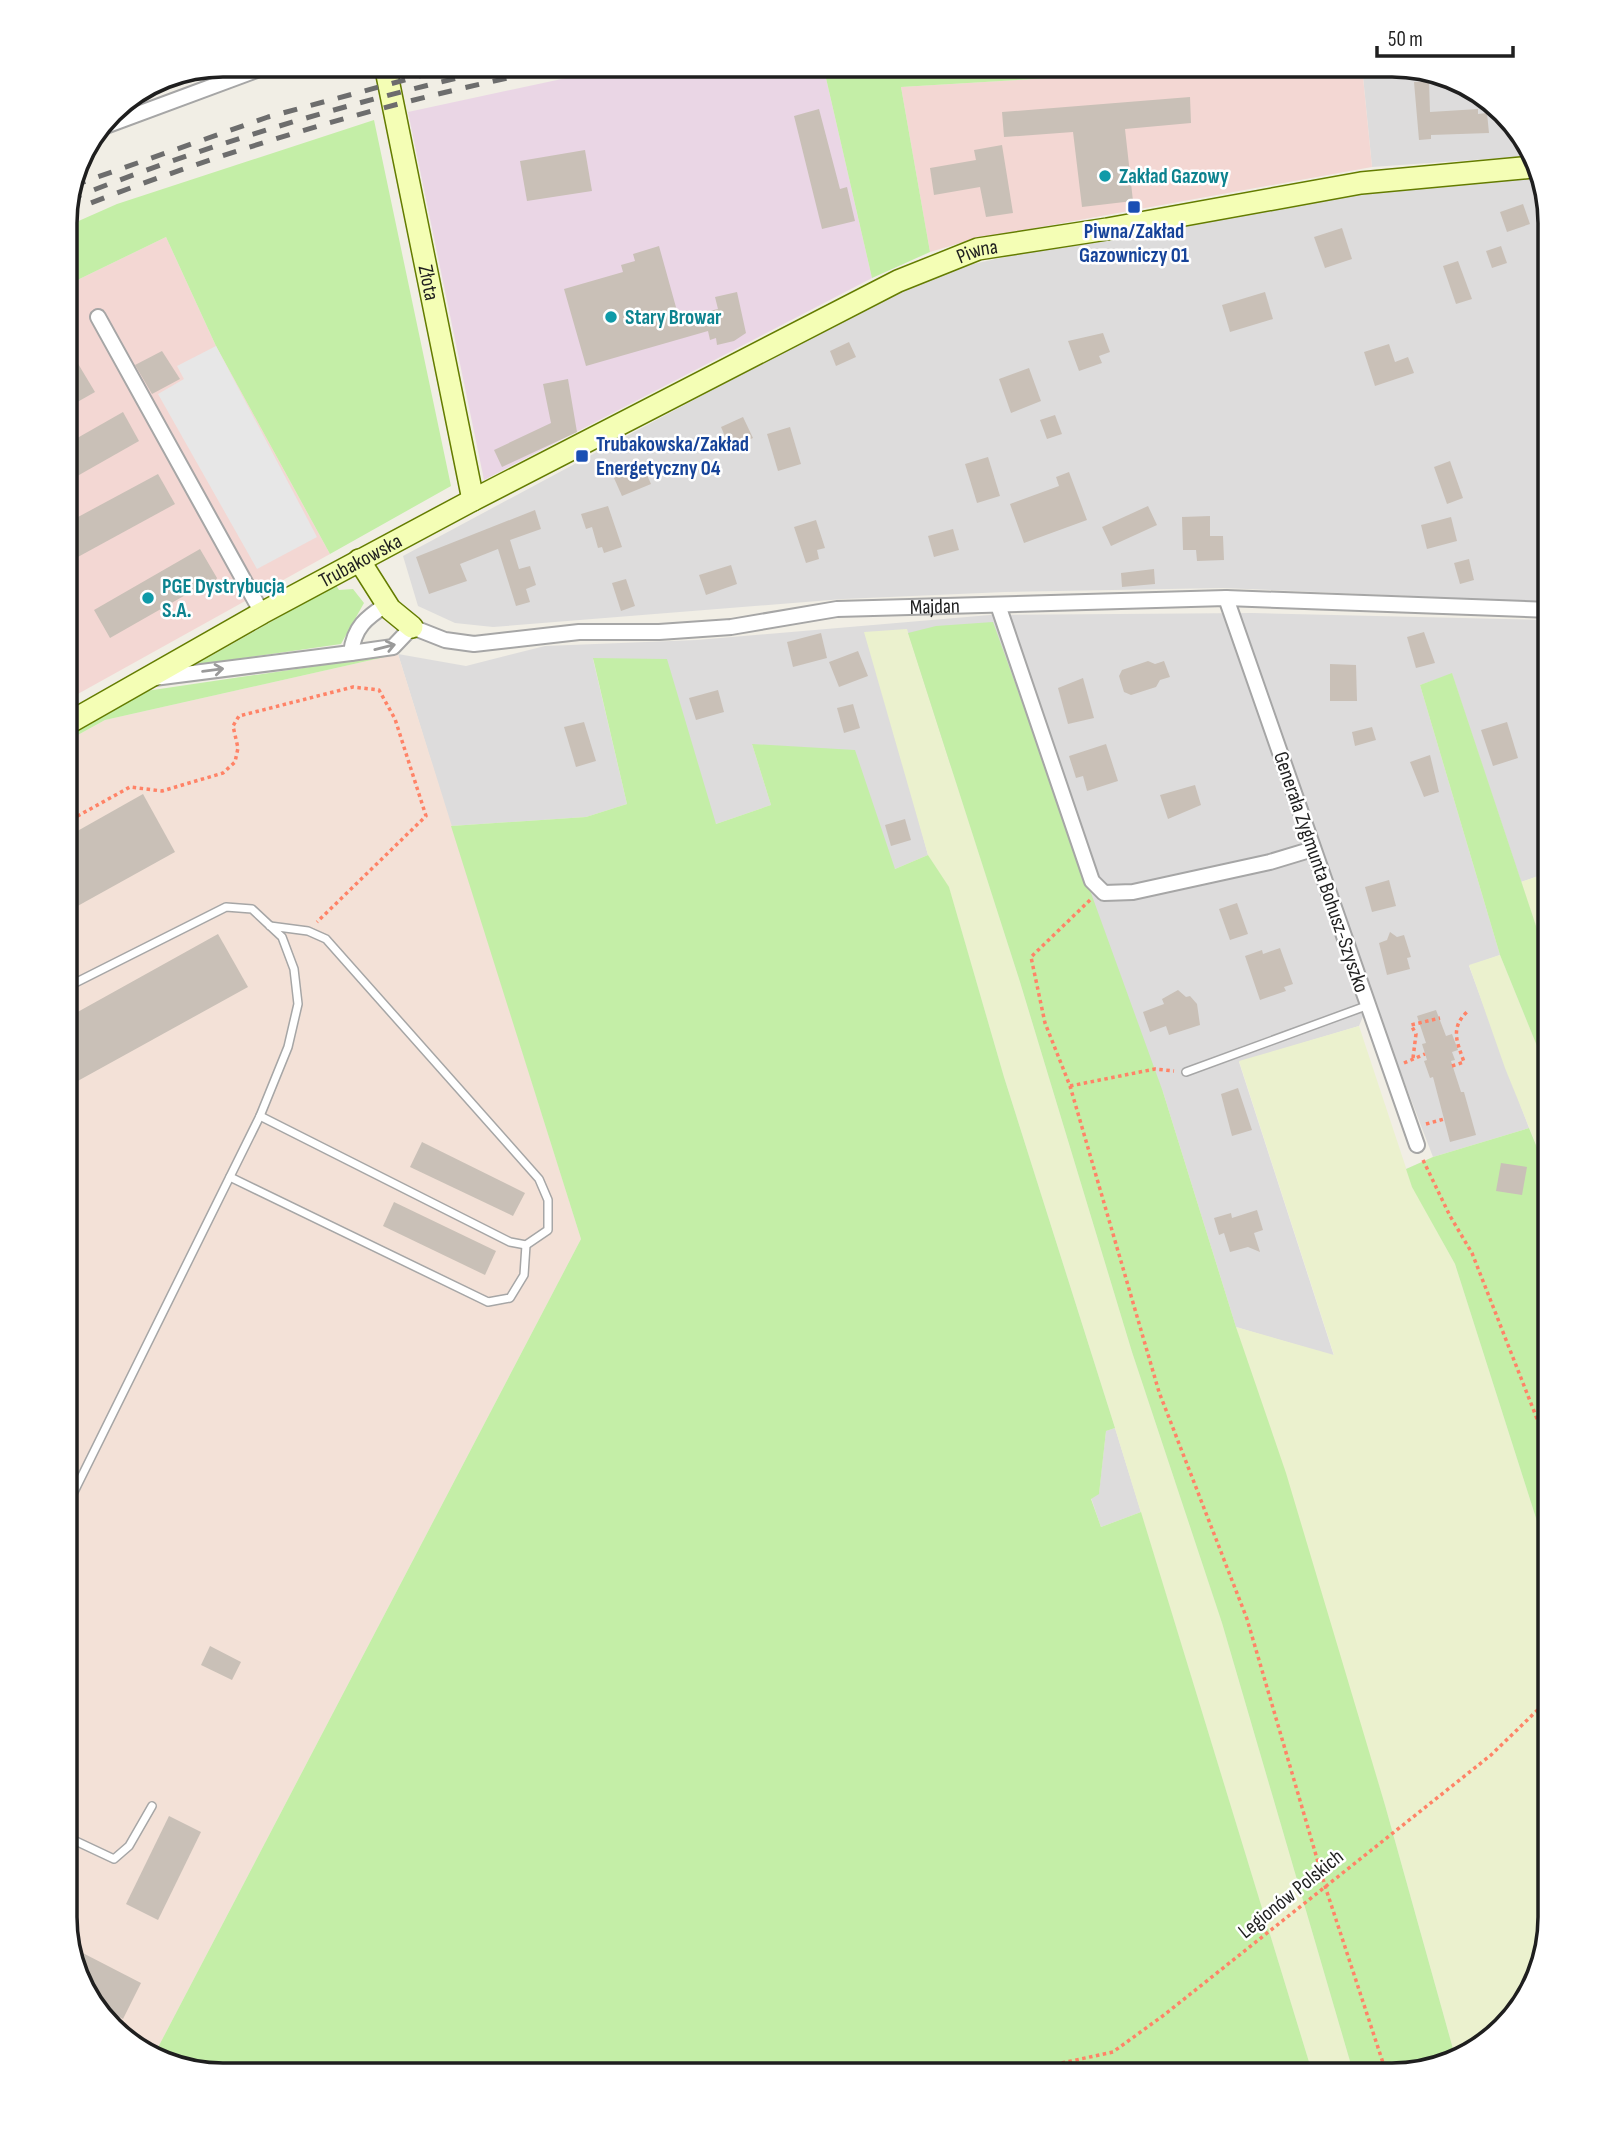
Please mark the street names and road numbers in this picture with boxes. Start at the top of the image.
street label: Piwna [953,234,999,269]
street label: Złota [413,263,445,303]
street label: Trubakowska [314,528,406,593]
street label: Majdan [909,593,960,619]
street label: Generała Zygmunta Bohusz-Szyszko [1268,748,1374,996]
street label: Legionów Polskich [1233,1844,1349,1944]

